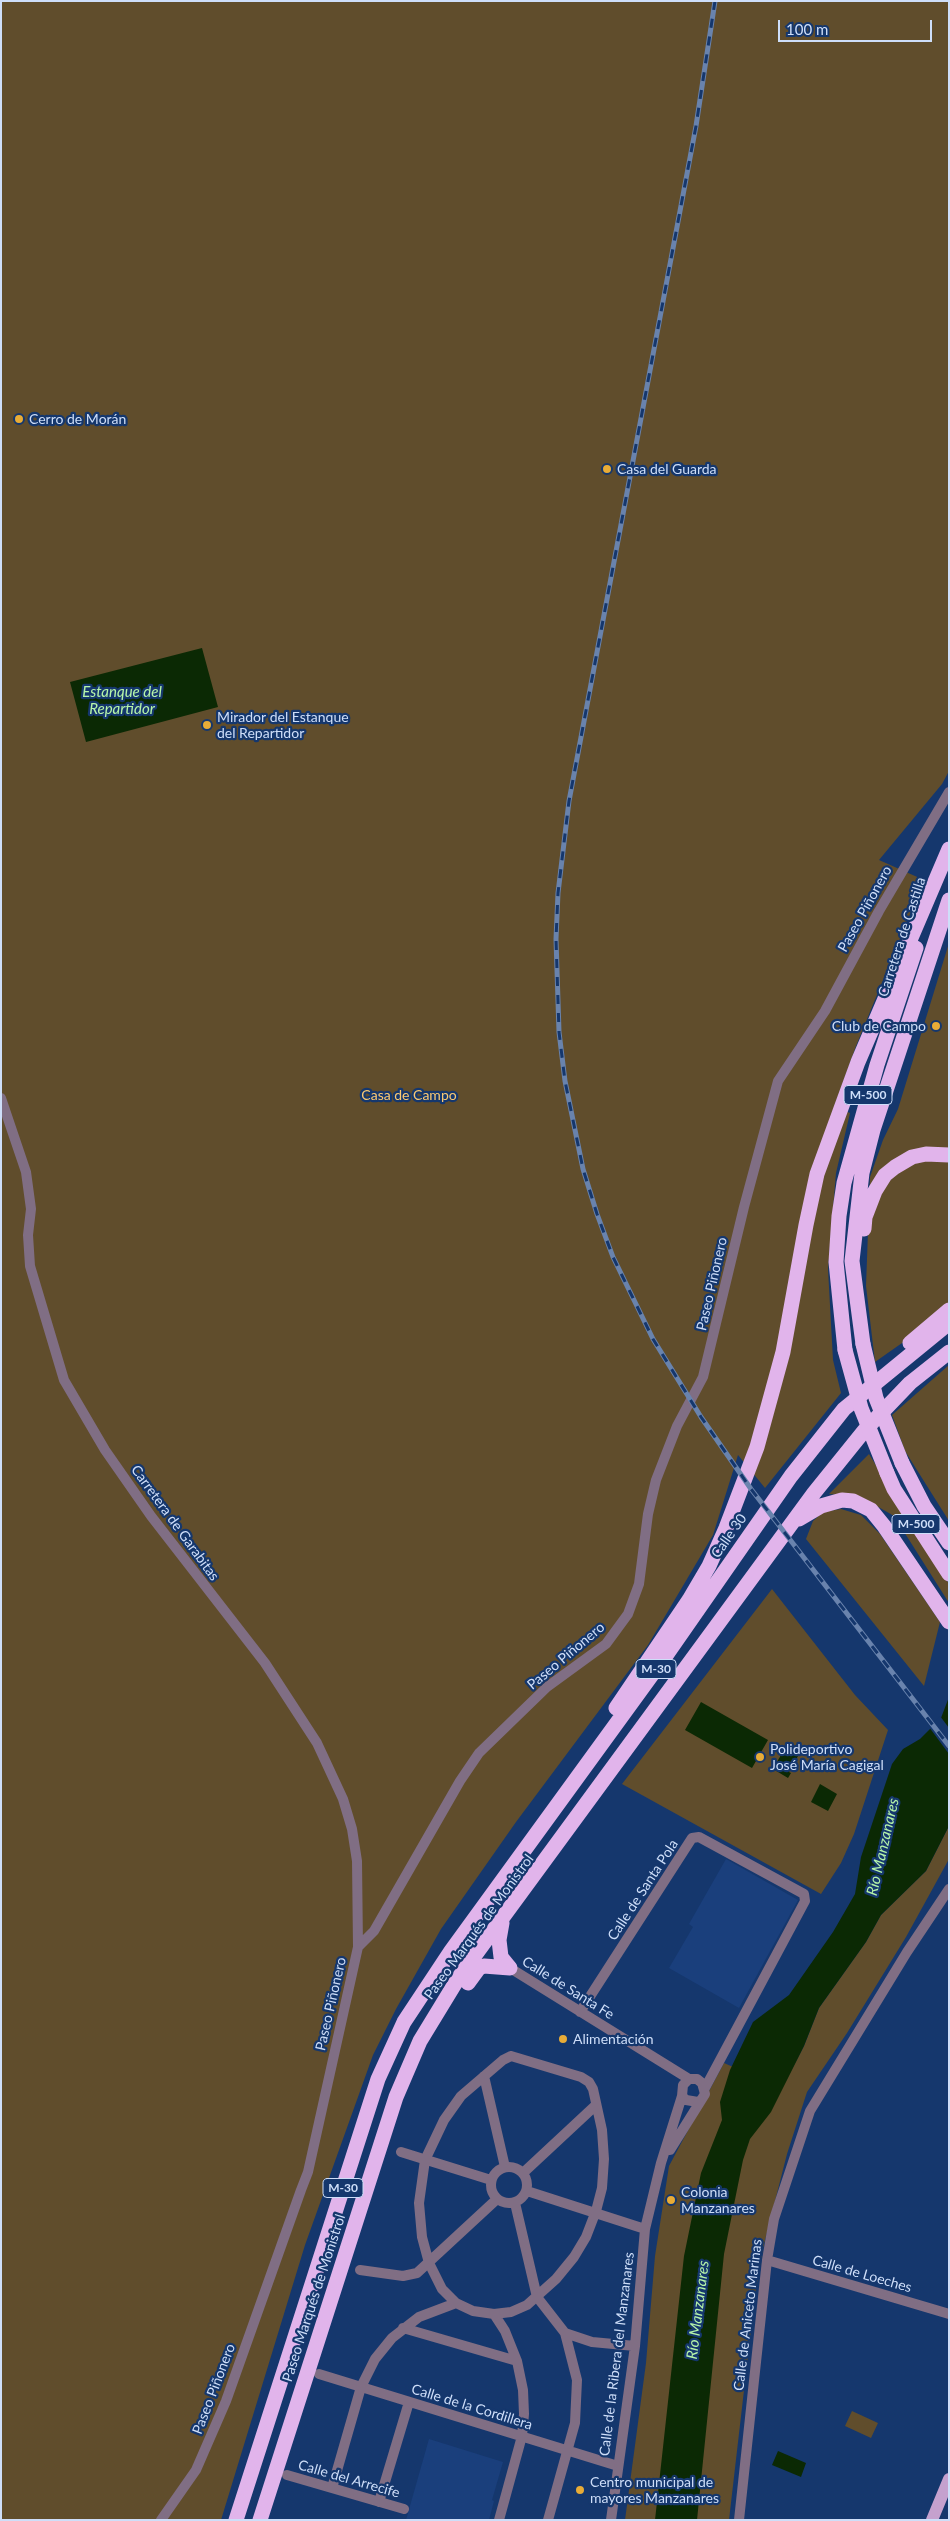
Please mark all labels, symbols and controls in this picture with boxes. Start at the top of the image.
scale bar [780,10,934,42]
text: 100 m [786,20,828,38]
place label: Cerro de Morán [29,411,126,427]
marker: Cerro de Morán [13,413,25,425]
place label: Casa del Guarda [617,461,717,477]
marker: Casa del Guarda [601,463,613,475]
water label: Estanque del Repartidor [82,683,162,718]
place label: Mirador del Estanque del Repartidor [217,709,349,742]
marker: Mirador del Estanque del Repartidor [201,719,213,731]
street label: Paseo Piñonero [834,863,896,955]
street label: Carretera de Castilla [875,875,929,999]
place label: Club de Campo [832,1018,926,1034]
marker: Club de Campo [930,1020,942,1032]
road number: M-500 [844,1086,892,1104]
park label: Casa de Campo [361,1087,457,1103]
street label: Paseo Piñonero [693,1236,731,1332]
street label: Carretera de Garabitas [127,1462,223,1584]
street label: Calle 30 [708,1511,750,1561]
road number: M-500 [892,1515,940,1534]
street label: Paseo Piñonero [524,1619,608,1693]
road number: M-30 [636,1660,676,1678]
place label: Polideportivo José María Cagigal [770,1741,884,1774]
marker: Polideportivo José María Cagigal [754,1751,766,1763]
water label: Río Manzanares [863,1797,903,1897]
street label: Calle de Santa Pola [604,1836,682,1944]
street label: Paseo Marqués de Monistrol [421,1851,537,2003]
street label: Calle de Santa Fe [519,1953,617,2023]
street label: Paseo Piñonero [312,1956,350,2052]
place label: Alimentación [573,2031,654,2047]
marker: Alimentación [557,2033,569,2045]
road number: M-30 [323,2178,363,2198]
place label: Colonia Manzanares [681,2184,755,2216]
marker: Colonia Manzanares [665,2194,677,2206]
street label: Paseo Marqués de Monistrol [279,2212,349,2384]
street label: Calle de Aniceto Marinas [730,2238,766,2392]
street label: Calle de la Ribera del Manzanares [596,2251,638,2457]
street label: Calle de Loeches [810,2252,914,2296]
water label: Río Manzanares [683,2260,713,2360]
street label: Paseo Piñonero [189,2341,239,2437]
street label: Calle de la Cordillera [409,2381,535,2433]
street label: Calle del Arrecife [296,2456,402,2502]
place label: Centro municipal de mayores Manzanares [590,2474,719,2506]
marker: Centro municipal de mayores Manzanares [574,2484,586,2496]

